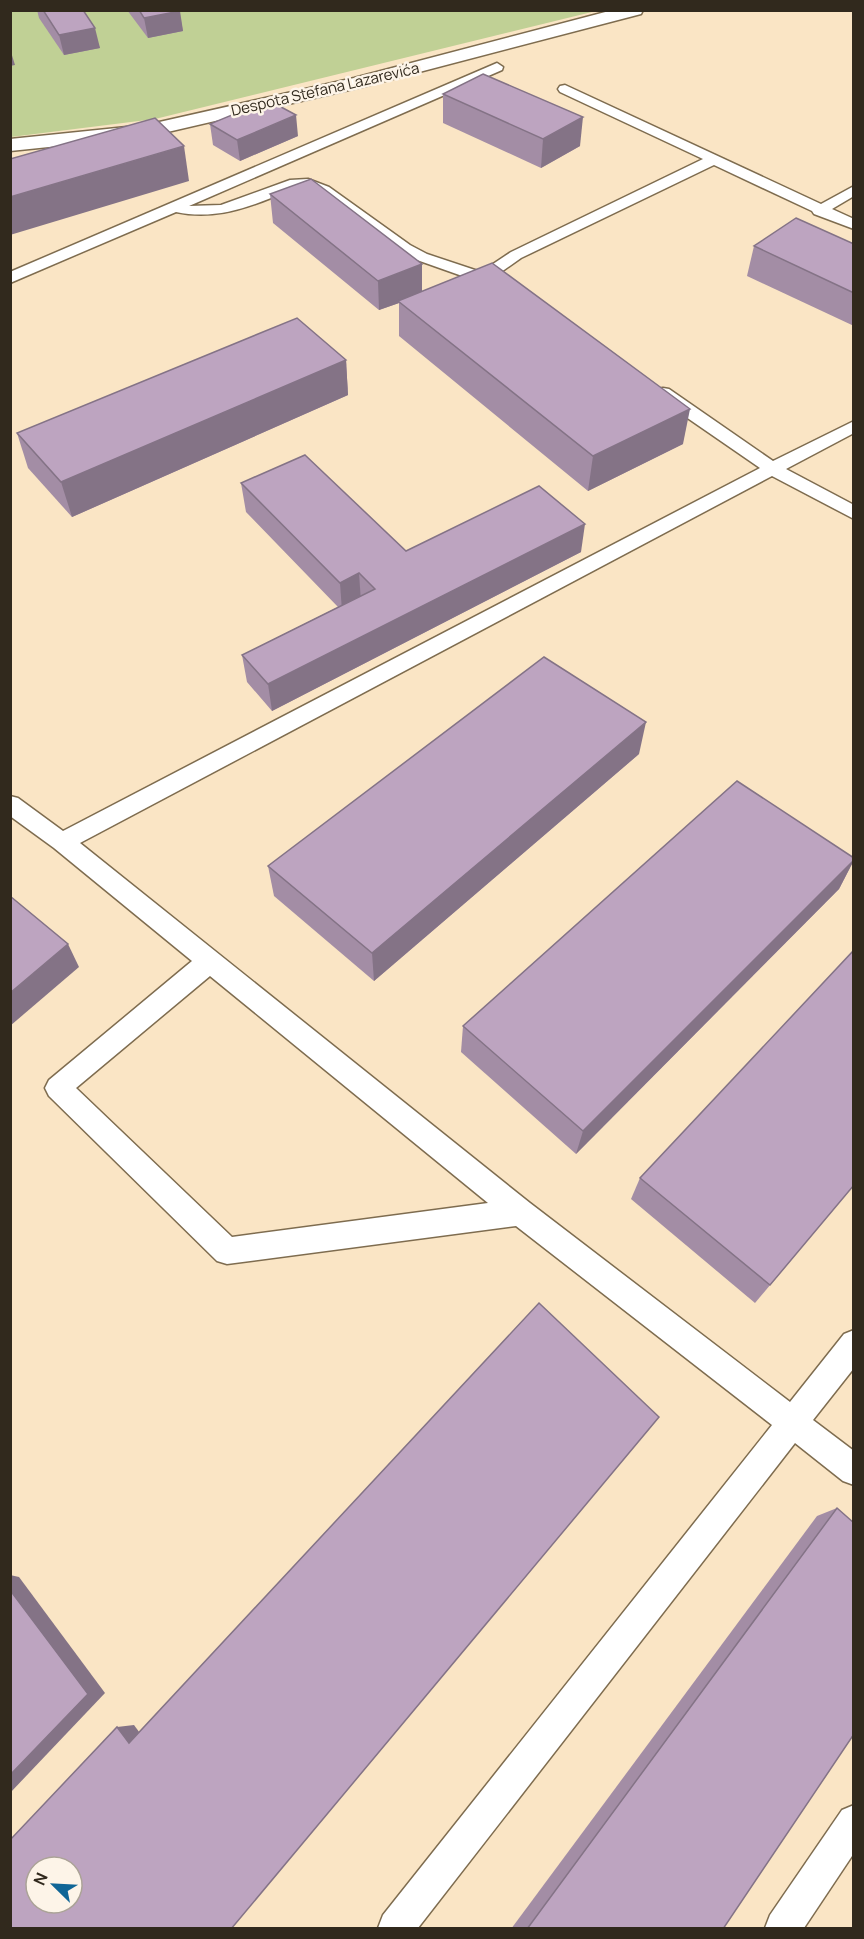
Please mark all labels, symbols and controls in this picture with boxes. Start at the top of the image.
street label: Despota Stefana Lazarevića [229,57,421,121]
north arrow [24,1855,84,1915]
text: N [28,1869,53,1889]

